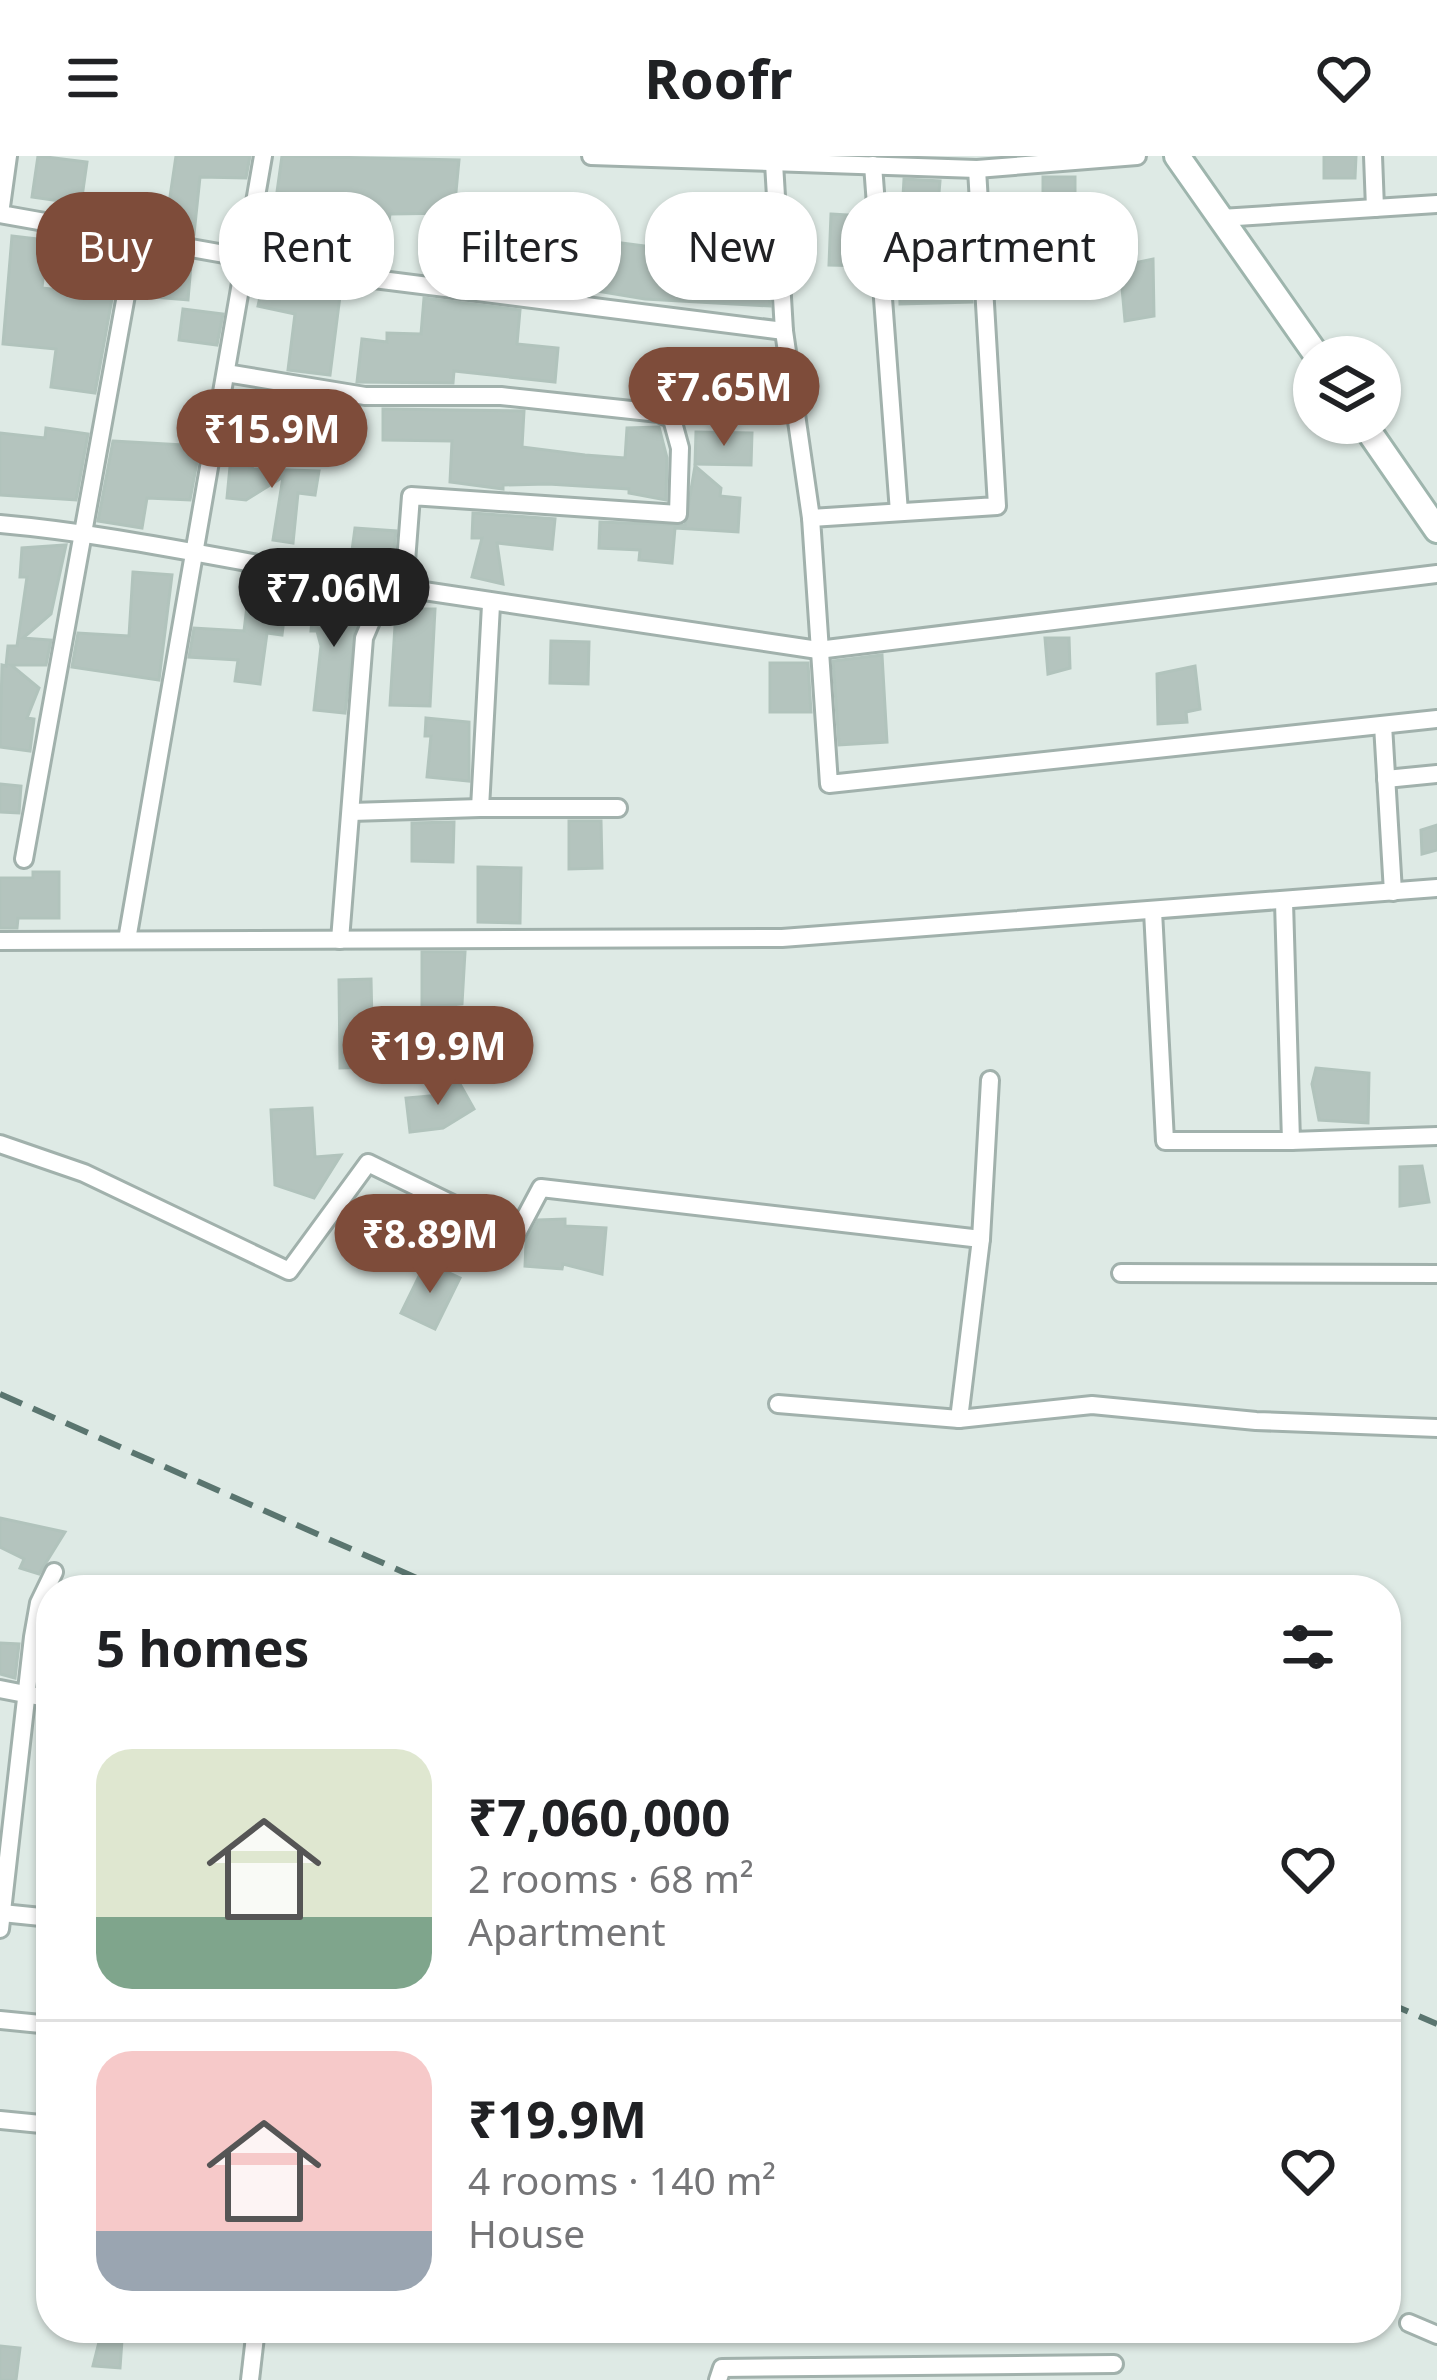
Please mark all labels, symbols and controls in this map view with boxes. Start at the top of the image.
text: Roofr [645,41,792,115]
icon: menu [60,45,126,111]
icon: heart [1311,45,1377,111]
chip: Buy [36,192,195,300]
chip: Rent [219,192,394,300]
chip: Filters [418,192,621,300]
chip: New [645,192,817,300]
chip: Apartment [841,192,1138,300]
map controls [1293,336,1401,444]
button: layers [1293,336,1401,444]
pin: ₹7.65M [626,347,822,449]
text: ₹7.65M [656,359,792,412]
pin: ₹15.9M [174,389,370,491]
text: ₹15.9M [204,401,340,454]
pin: ₹7.06M [236,548,432,650]
text: ₹7.06M [266,560,402,613]
pin: ₹19.9M [340,1006,536,1108]
text: ₹19.9M [370,1018,506,1071]
pin: ₹8.89M [332,1194,528,1296]
text: ₹8.89M [362,1206,498,1259]
text: 5 homes [96,1612,309,1682]
icon: filters [1275,1614,1341,1680]
text: ₹7,060,000 [468,1781,730,1851]
icon: home [192,1797,336,1941]
icon: heart [1275,1836,1341,1902]
text: 2 rooms · 68 m² [468,1851,754,1904]
text: Apartment [468,1904,666,1957]
text: ₹19.9M [468,2083,647,2153]
icon: home [192,2099,336,2243]
icon: heart [1275,2138,1341,2204]
text: 4 rooms · 140 m² [468,2153,776,2206]
text: House [468,2206,585,2259]

